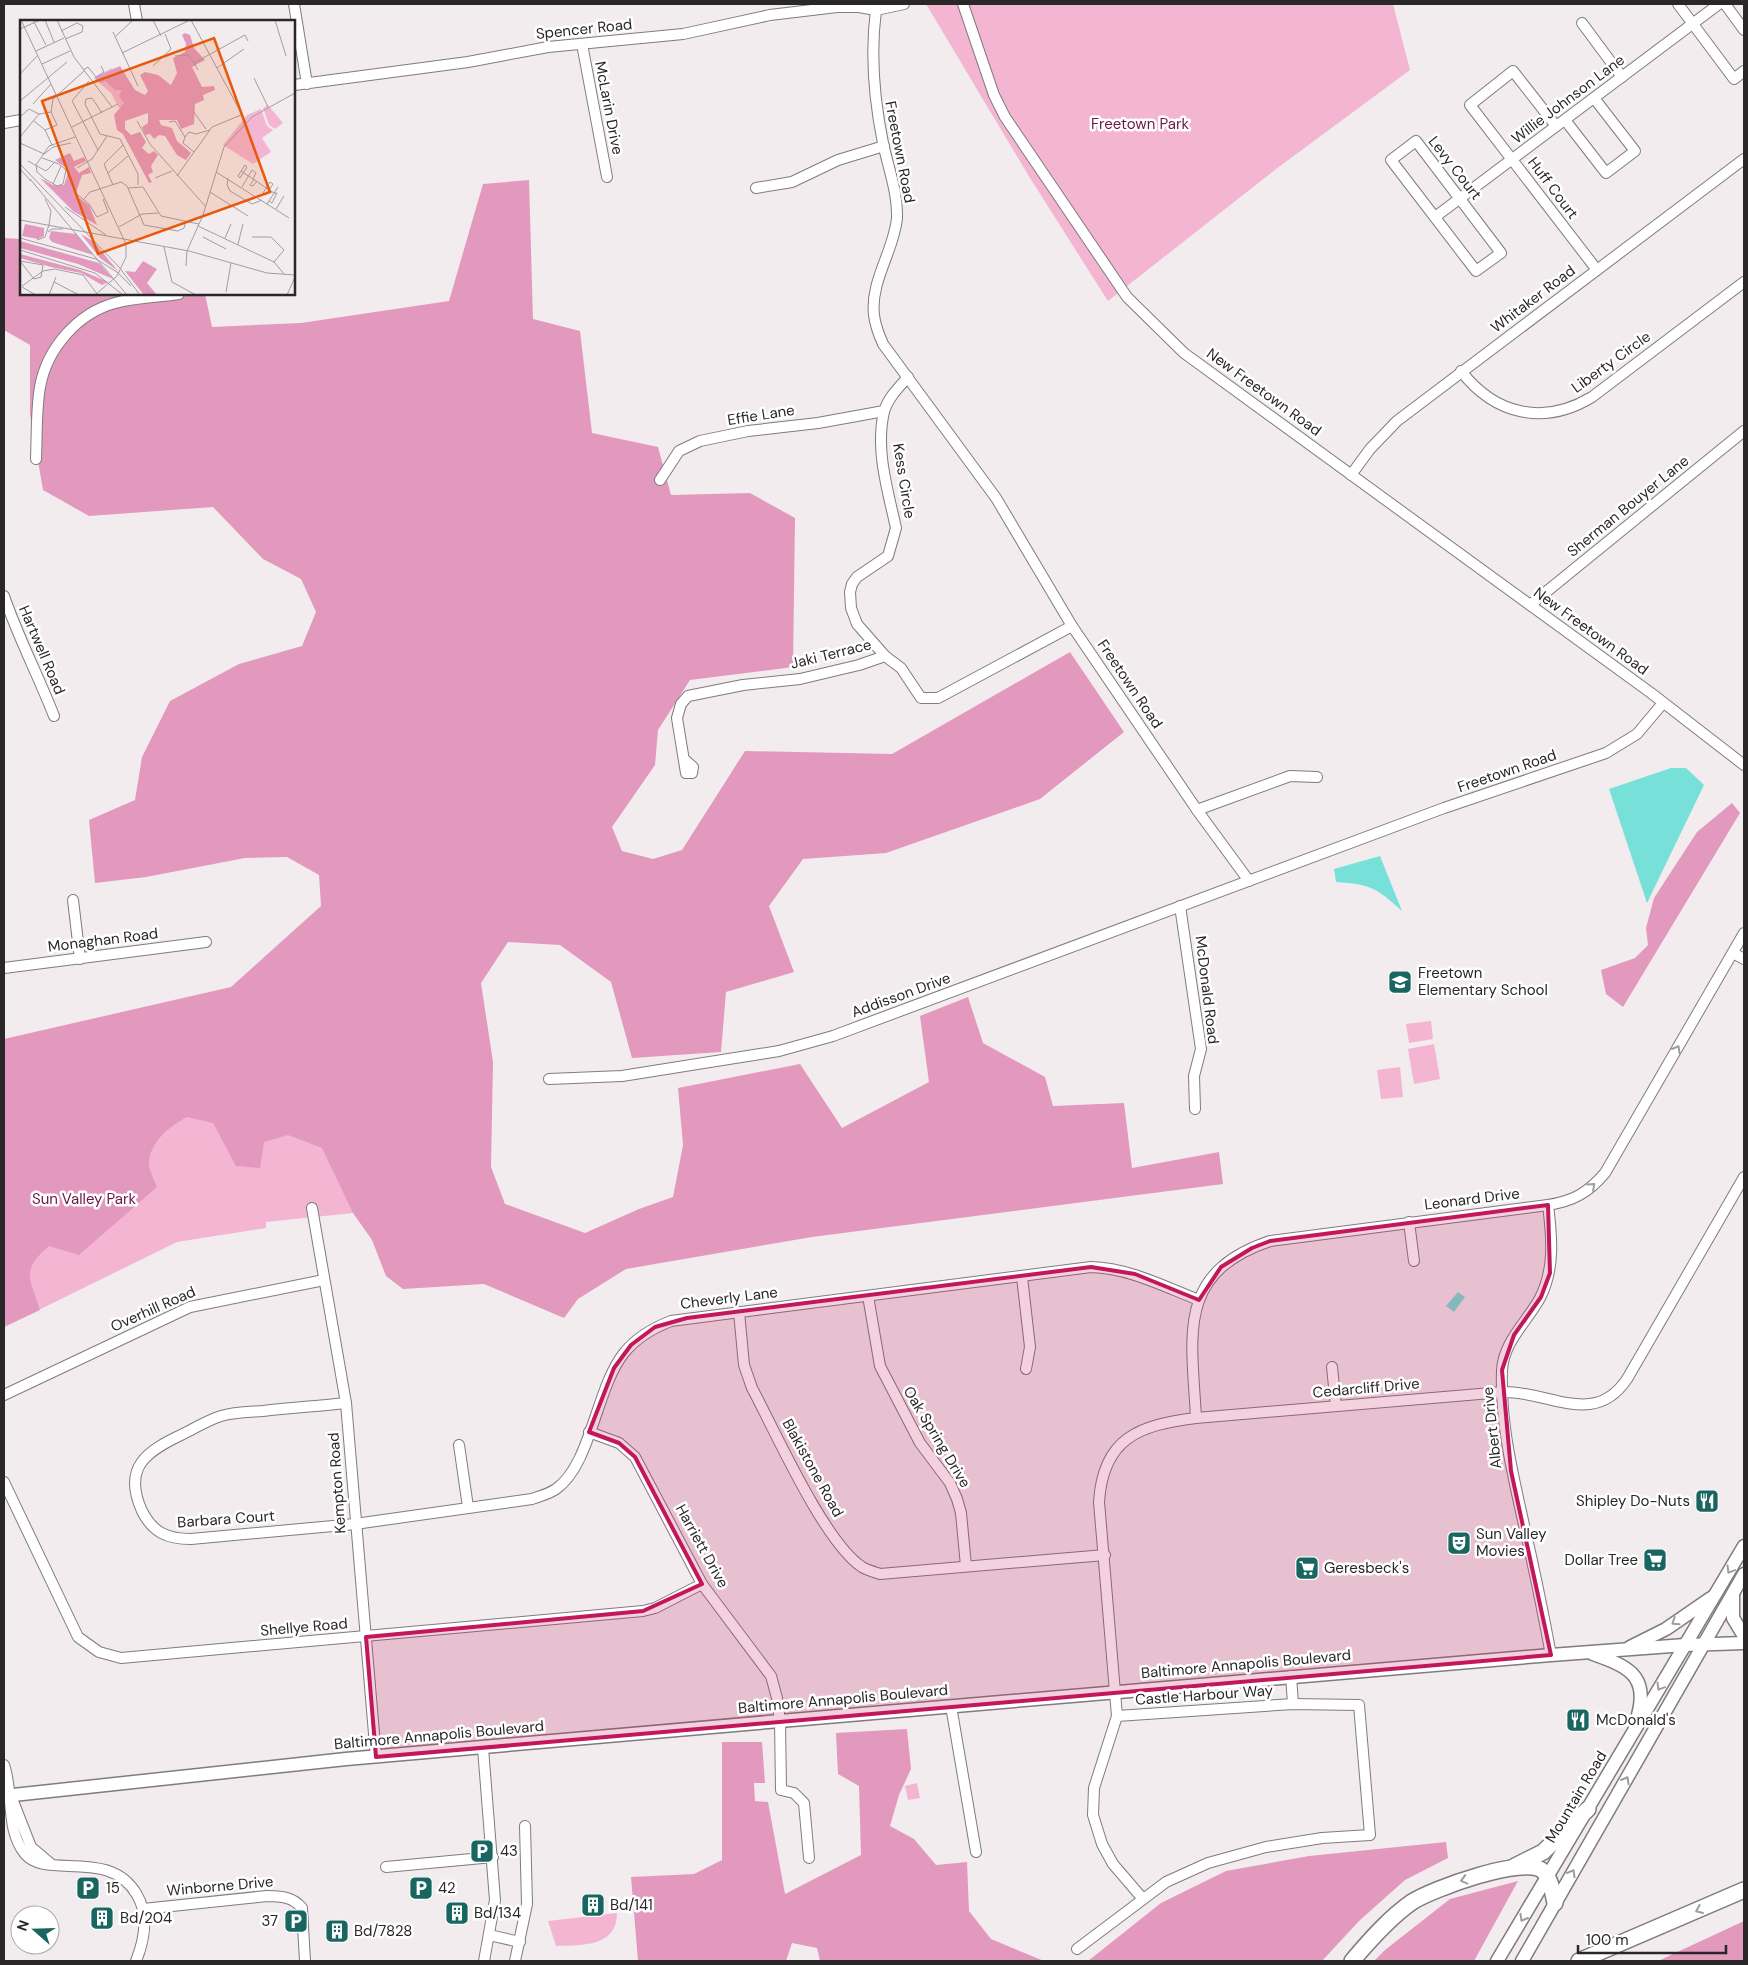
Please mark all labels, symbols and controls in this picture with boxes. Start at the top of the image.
street label: Spencer Road [535,14,633,44]
inset map [20,20,295,295]
street label: Willie Johnson Lane [1507,50,1629,148]
street label: McLarin Drive [590,60,628,156]
street label: Freetown Road [880,99,920,205]
park label: Freetown Park [1091,114,1189,134]
street label: Levy Court [1424,132,1486,204]
street label: Huff Court [1523,153,1583,223]
street label: Whitaker Road [1487,261,1579,337]
street label: Liberty Circle [1567,327,1655,397]
street label: New Freetown Road [1203,344,1325,440]
street label: Effie Lane [726,400,796,430]
street label: Kess Circle [888,442,920,520]
street label: Sherman Bouyer Lane [1563,451,1693,561]
street label: New Freetown Road [1530,583,1652,679]
street label: Hartwell Road [14,602,70,698]
street label: Jaki Terrace [788,634,874,674]
street label: Freetown Road [1093,636,1167,732]
street label: Freetown Road [1455,745,1559,797]
street label: Monaghan Road [47,923,159,957]
street label: McDonald Road [1190,935,1224,1045]
place label: Freetown Elementary School [1418,963,1548,1000]
street label: Addisson Drive [849,968,953,1022]
school or university icon: Freetown Elementary School [1387,969,1413,995]
one-way arrow [1671,1045,1681,1054]
street label: Leonard Drive [1423,1183,1521,1215]
one-way arrow [1587,1183,1596,1192]
park label: Sun Valley Park [32,1189,136,1209]
street label: Overhill Road [107,1281,199,1337]
street label: Cheverly Lane [679,1282,779,1314]
street label: Cedarcliff Drive [1312,1373,1420,1403]
street label: Oak Spring Drive [899,1383,975,1491]
street label: Albert Drive [1478,1386,1506,1470]
street label: Blakistone Road [778,1415,848,1521]
street label: Kempton Road [323,1432,351,1534]
restaurant icon: Shipley Do-Nuts [1694,1488,1720,1514]
place label: Shipley Do-Nuts [1576,1491,1690,1511]
street label: Harriett Drive [671,1501,733,1591]
street label: Barbara Court [177,1506,276,1532]
place label: Sun Valley Movies [1476,1524,1547,1561]
theatre icon: Sun Valley Movies [1446,1530,1472,1556]
supermarket icon: Dollar Tree [1642,1547,1668,1573]
place label: Dollar Tree [1565,1550,1638,1570]
supermarket icon: Geresbeck's [1294,1555,1320,1581]
place label: Geresbeck's [1324,1558,1409,1578]
one-way arrow [1726,1565,1736,1574]
street label: Shellye Road [259,1613,349,1641]
one-way arrow [1672,1616,1681,1626]
street label: Baltimore Annapolis Boulevard [1140,1645,1352,1683]
street label: Baltimore Annapolis Boulevard [737,1680,949,1718]
street label: Castle Harbour Way [1134,1680,1274,1710]
one-way arrow [1657,1682,1667,1691]
restaurant icon: McDonald's [1565,1707,1591,1733]
place label: McDonald's [1596,1710,1676,1730]
street label: Baltimore Annapolis Boulevard [333,1716,545,1754]
street label: Mountain Road [1541,1747,1611,1847]
one-way arrow [1619,1776,1629,1785]
parking icon: 43 [469,1838,495,1864]
place label: 43 [500,1841,518,1861]
one-way arrow [1566,1870,1576,1879]
street label: Winborne Drive [166,1871,274,1901]
one-way arrow [1460,1874,1469,1885]
parking icon: 15 [75,1875,101,1901]
parking icon: 42 [408,1875,434,1901]
place label: 15 [106,1878,120,1898]
place label: 42 [438,1878,456,1898]
building icon: Bd/141 [580,1892,606,1918]
place label: Bd/141 [610,1895,653,1915]
building icon: Bd/134 [444,1900,470,1926]
place label: Bd/134 [474,1903,521,1923]
one-way arrow [1695,1903,1704,1914]
north arrow [10,1905,60,1955]
building icon: Bd/204 [89,1905,115,1931]
place label: Bd/204 [120,1908,172,1928]
parking icon: 37 [283,1908,309,1934]
place label: 37 [261,1911,278,1931]
one-way arrow [1519,1912,1529,1921]
text: N [13,1918,33,1933]
building icon: Bd/7828 [324,1918,350,1944]
place label: Bd/7828 [354,1921,412,1941]
scale bar [1578,1922,1726,1954]
text: 100 m [1586,1930,1629,1950]

